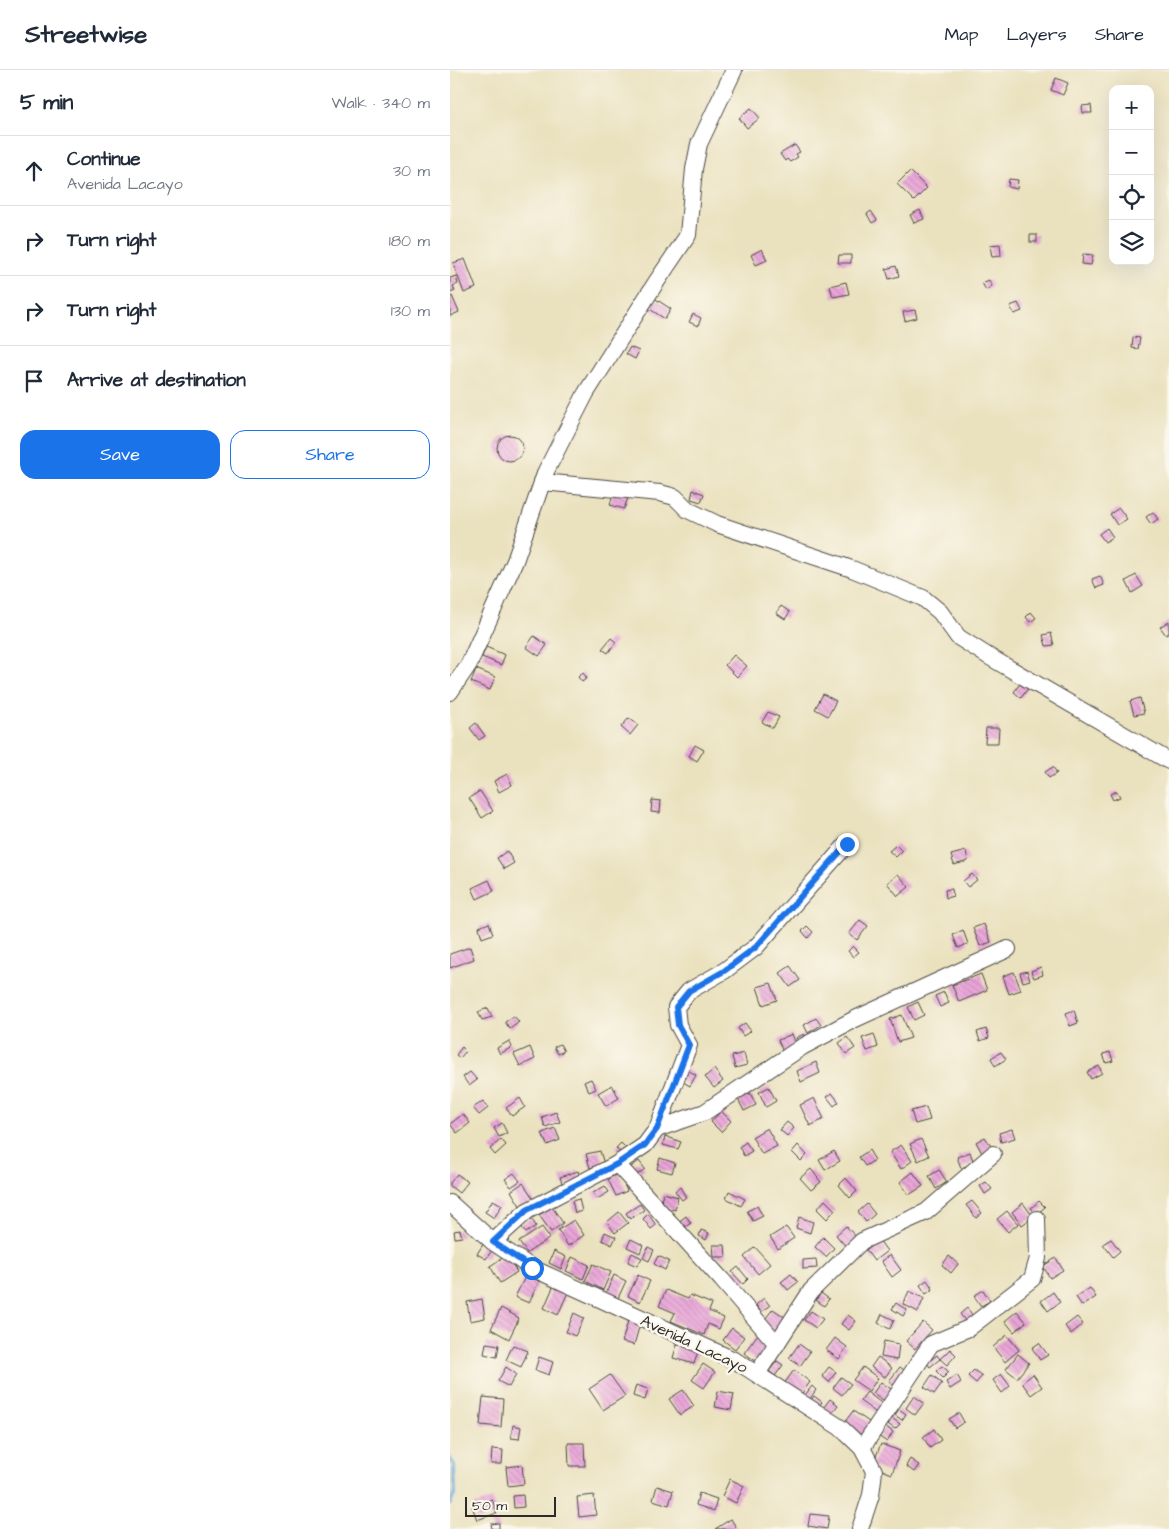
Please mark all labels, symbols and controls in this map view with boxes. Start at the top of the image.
text: Streetwise [25,18,147,52]
text: Map [944,22,978,47]
text: Layers [1006,22,1067,47]
text: Share [1095,22,1144,47]
map controls [1109,85,1154,265]
button: + [1109,85,1154,130]
text: 5 min [20,88,73,117]
text: Walk · 340 m [331,92,430,114]
button: − [1109,130,1154,175]
text: Continue [67,146,141,173]
icon: ahead [20,157,48,185]
text: 30 m [393,160,430,182]
text: Avenida Lacayo [67,173,183,195]
button: locate [1109,175,1154,220]
button: layers [1109,220,1154,265]
icon: right [20,227,48,255]
text: Turn right [67,227,156,254]
text: 180 m [389,230,430,252]
icon: right [20,297,48,325]
text: Turn right [67,297,156,324]
text: 130 m [391,300,430,322]
icon: arrive [20,367,48,395]
text: Arrive at destination [67,367,246,394]
button: Save [20,430,220,479]
button: Share [230,430,430,479]
route end [836,833,859,856]
route start [521,1257,544,1280]
street label: Avenida Lacayo [637,1310,751,1379]
scale bar [465,1494,556,1517]
text: 50 m [472,1496,507,1516]

